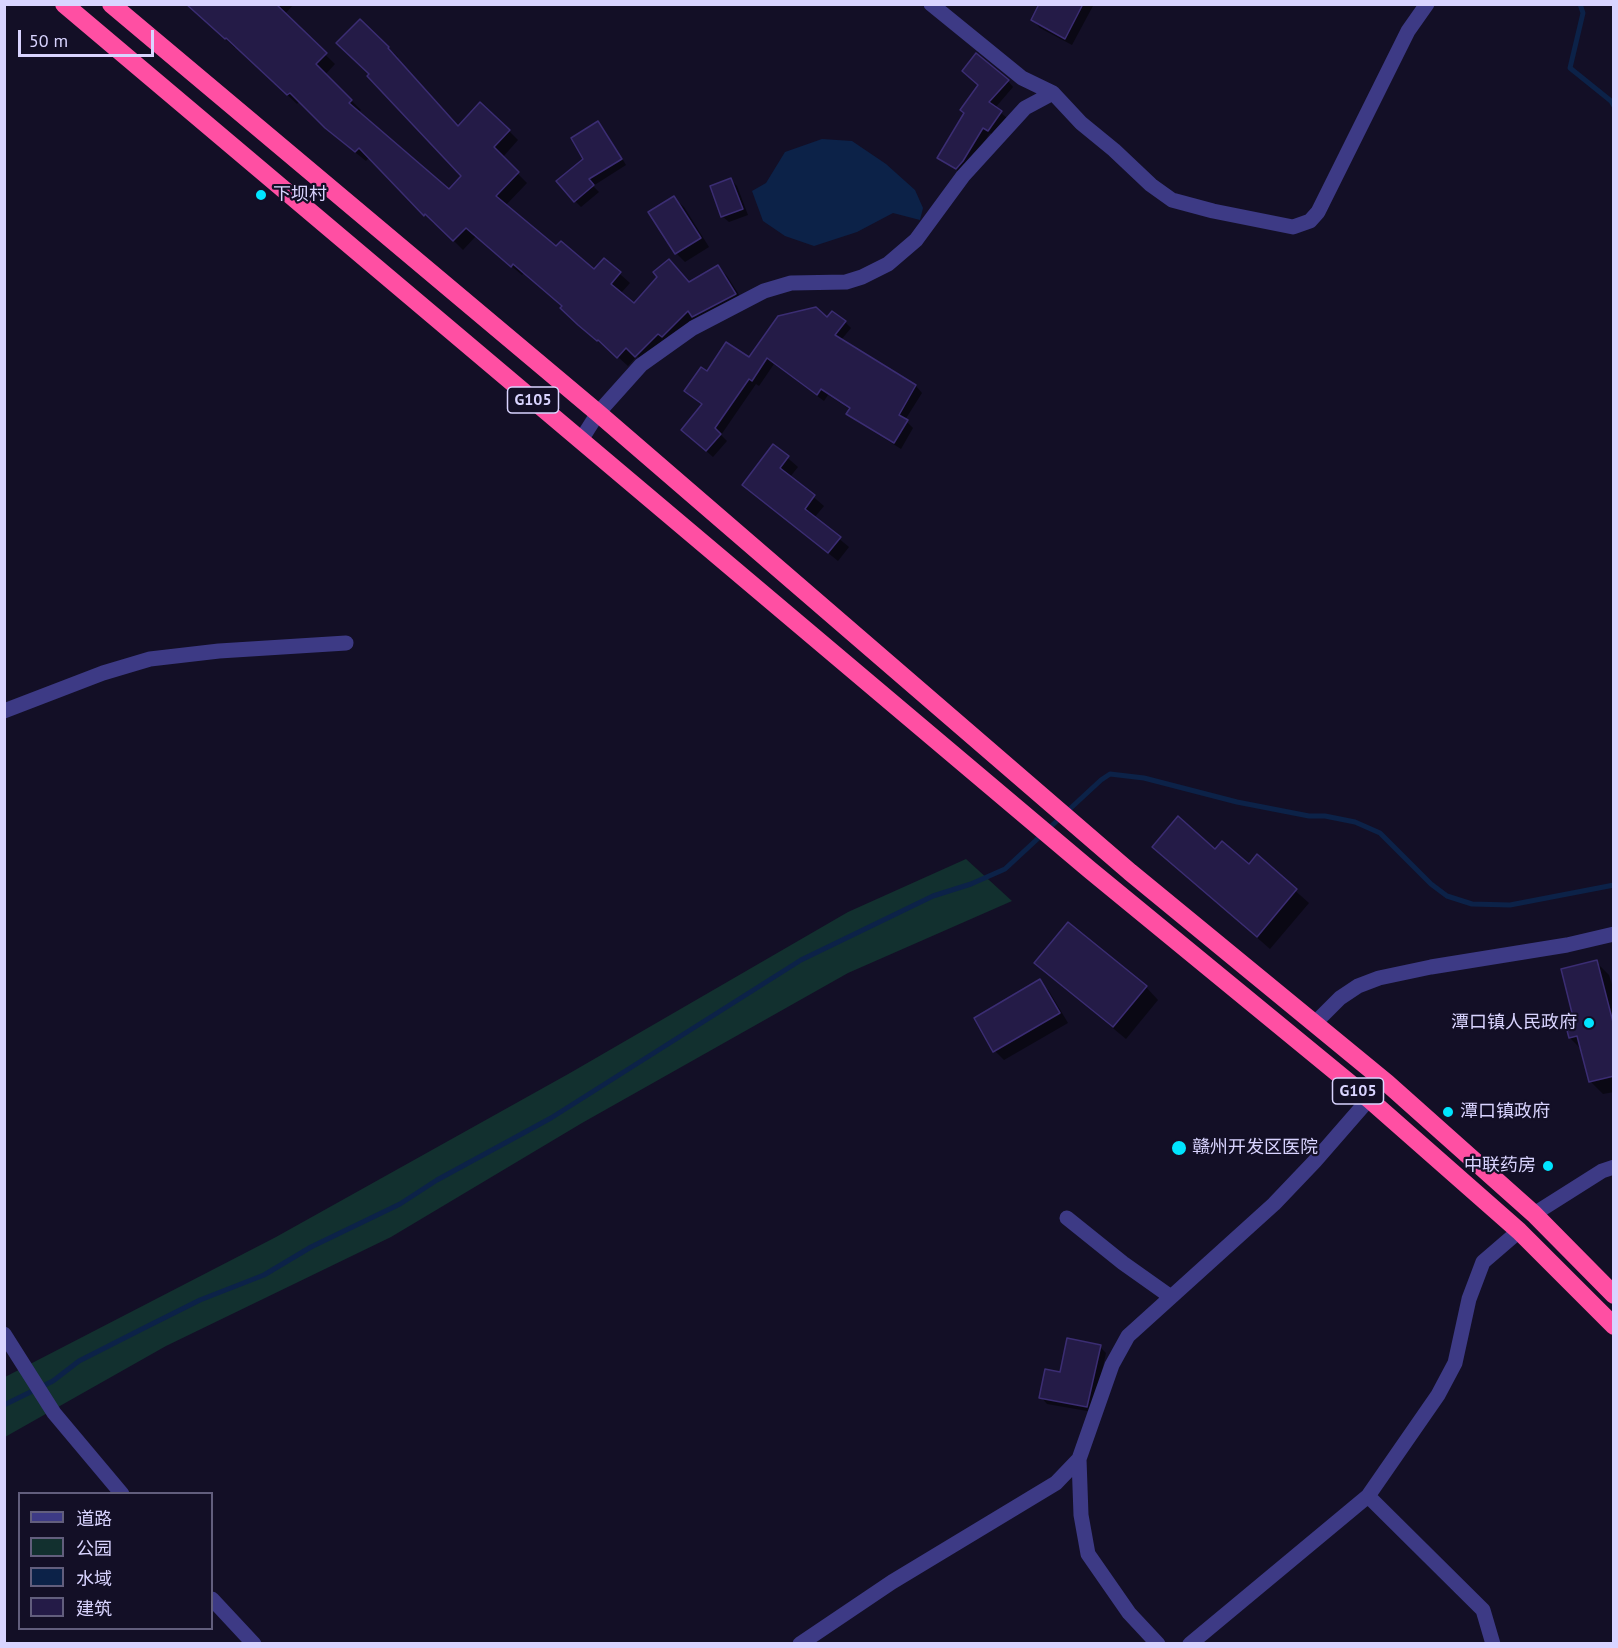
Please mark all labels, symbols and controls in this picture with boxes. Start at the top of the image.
scale bar [21,18,158,56]
text: 50 m [29,29,68,52]
place label: 下坝村 [273,184,327,206]
marker: 下坝村 [254,188,268,202]
road number: G105 [508,387,558,413]
place label: 潭口镇人民政府 [1451,1012,1577,1034]
marker: 潭口镇人民政府 [1582,1016,1596,1030]
road number: G105 [1332,1078,1384,1104]
place label: 潭口镇政府 [1460,1101,1550,1123]
marker: 潭口镇政府 [1441,1105,1455,1119]
place label: 赣州开发区医院 [1192,1137,1318,1159]
marker: 赣州开发区医院 [1170,1139,1188,1157]
place label: 中联药房 [1464,1155,1536,1177]
marker: 中联药房 [1541,1159,1555,1173]
legend [18,1492,213,1630]
text: 道路 [76,1507,112,1530]
text: 公园 [76,1537,112,1560]
text: 水域 [76,1567,112,1590]
text: 建筑 [76,1597,112,1620]

